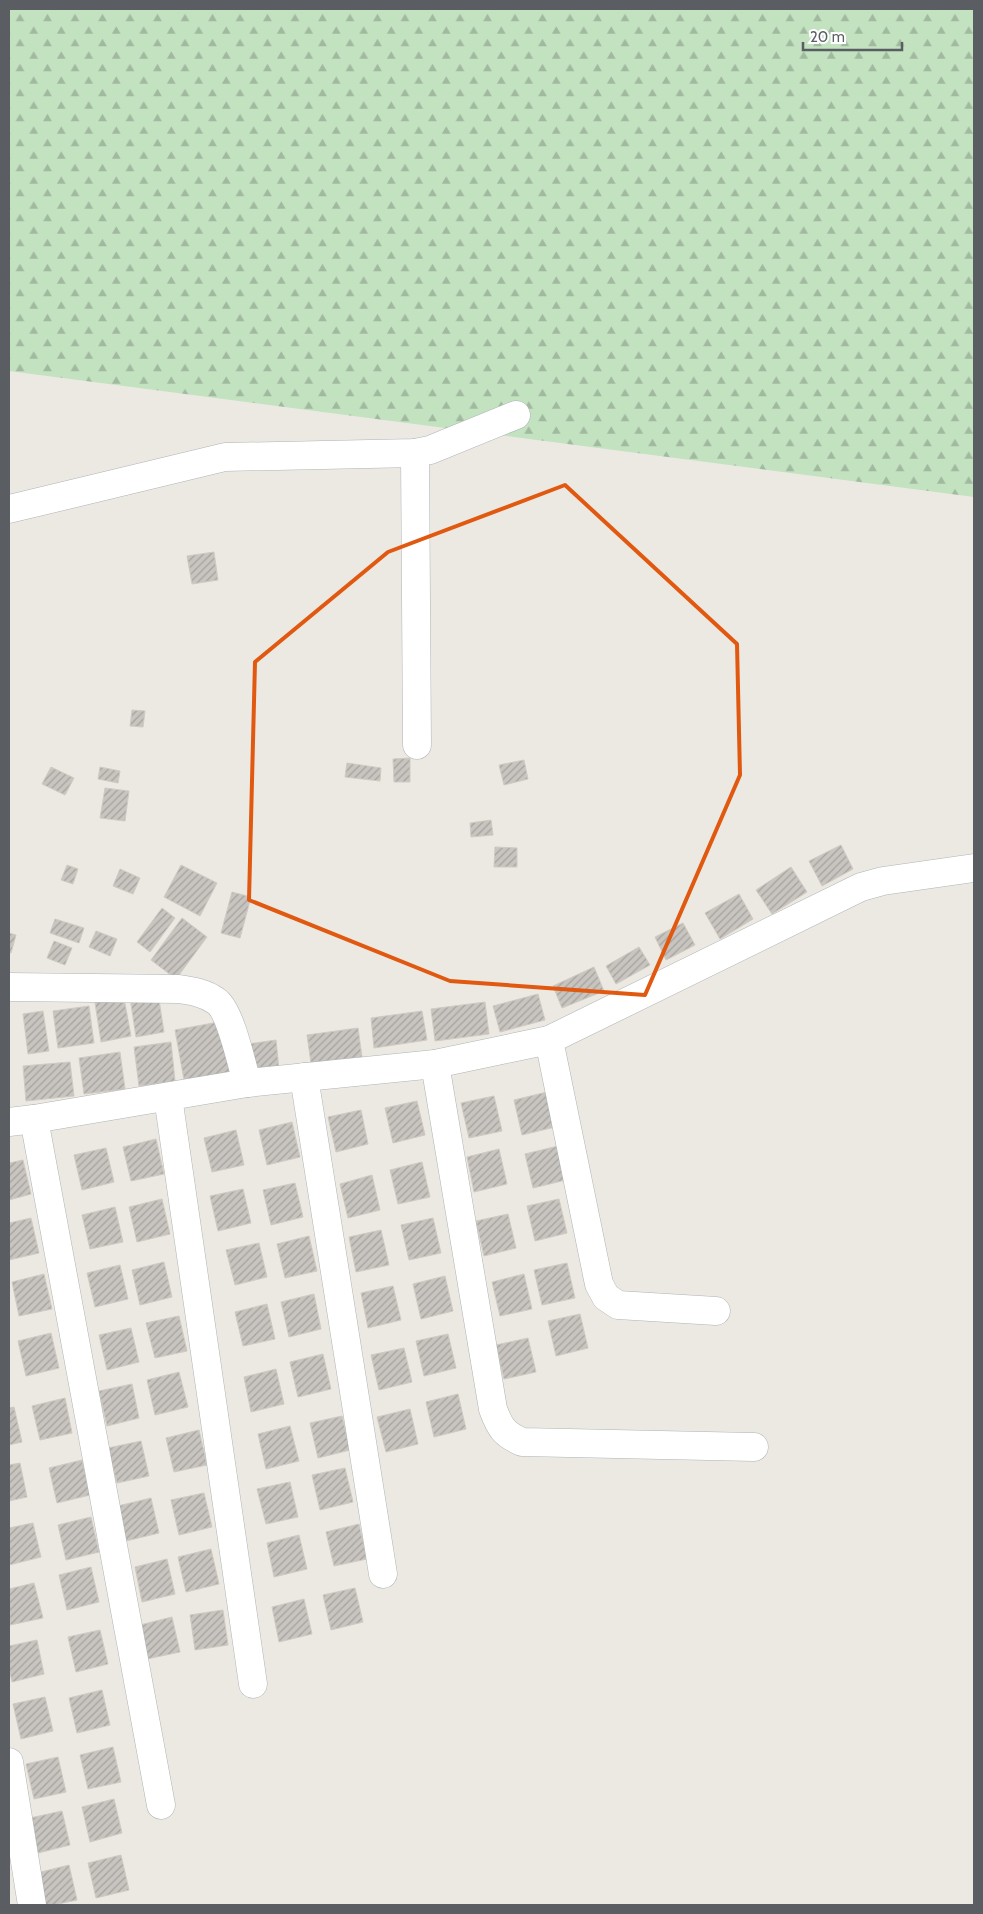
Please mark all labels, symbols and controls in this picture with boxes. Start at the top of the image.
scale bar [803,20,902,52]
text: 20 m [810,28,845,46]

